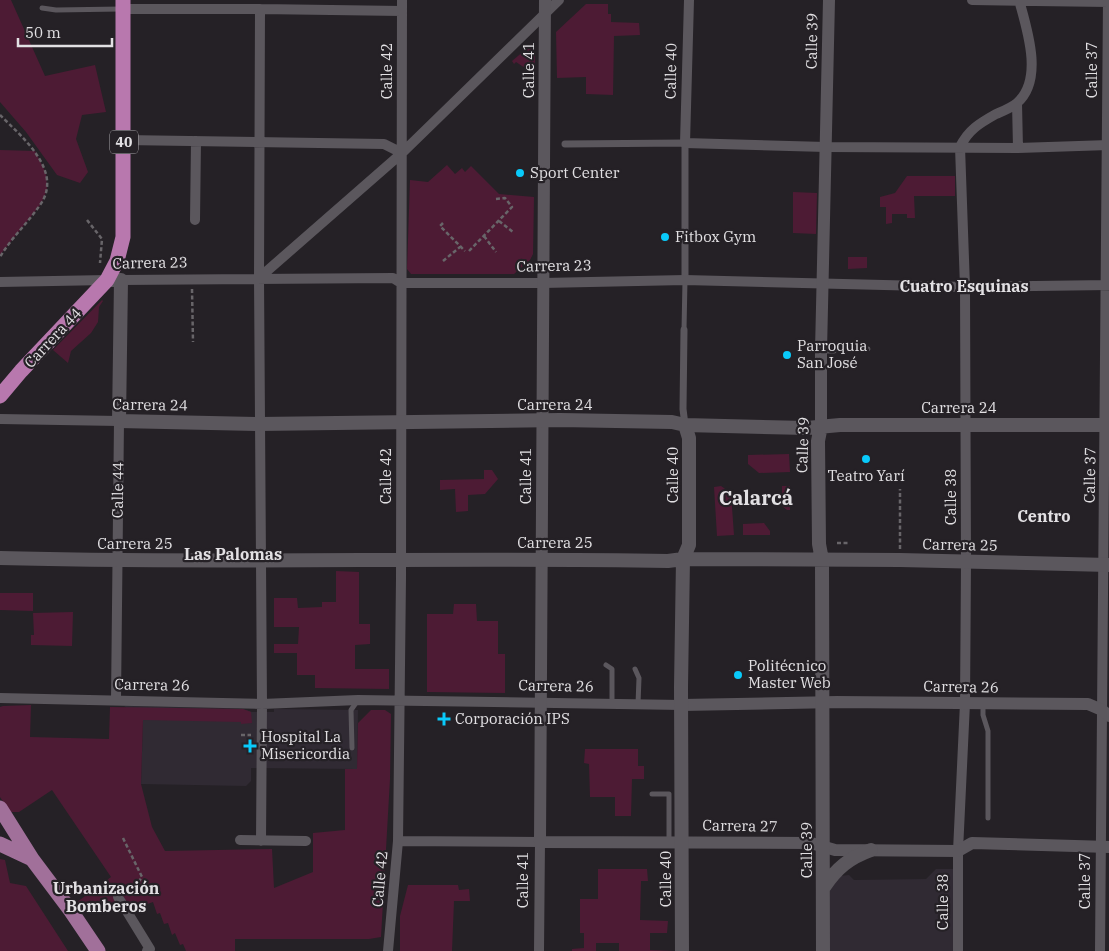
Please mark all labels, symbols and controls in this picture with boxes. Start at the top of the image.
street label: Calle 39 [802,13,821,69]
scale bar [18,15,111,47]
text: 50 m [25,23,61,42]
street label: Calle 41 [519,42,538,98]
street label: Calle 37 [1082,42,1101,98]
street label: Calle 42 [377,43,396,99]
street label: Calle 40 [661,43,680,99]
road number: 40 [110,130,138,154]
place label: Sport Center [530,163,620,182]
marker: Sport Center [514,167,526,179]
place label: Fitbox Gym [675,227,756,246]
marker: Fitbox Gym [659,231,671,243]
street label: Carrera 23 [112,252,188,273]
street label: Carrera 23 [516,255,592,276]
district label: Cuatro Esquinas [899,276,1029,296]
street label: Carrera 44 [20,304,85,372]
place label: Parroquia San José [797,336,867,372]
marker: Parroquia San José [781,349,793,361]
street label: Carrera 24 [112,394,188,415]
street label: Carrera 24 [517,395,593,414]
street label: Carrera 24 [921,398,997,417]
street label: Calle 39 [792,417,813,473]
street label: Calle 40 [663,447,682,503]
street label: Calle 37 [1080,447,1099,503]
street label: Calle 42 [376,448,395,504]
street label: Calle 41 [516,448,535,504]
marker: Teatro Yarí [860,453,872,465]
street label: Calle 44 [108,462,127,518]
place label: Teatro Yarí [827,466,905,485]
street label: Calle 38 [941,469,960,525]
district label: Calarcá [719,484,793,511]
district label: Centro [1017,506,1071,526]
street label: Carrera 25 [517,533,593,552]
street label: Carrera 25 [97,534,173,553]
street label: Carrera 25 [922,534,998,555]
district label: Las Palomas [184,544,282,564]
place label: Politécnico Master Web [748,656,831,692]
marker: Politécnico Master Web [732,669,744,681]
street label: Carrera 26 [114,674,190,695]
street label: Carrera 26 [518,675,594,696]
street label: Carrera 26 [923,676,999,697]
place label: Corporación IPS [455,709,570,728]
marker: Corporación IPS [437,712,451,726]
place label: Hospital La Misericordia [261,727,350,763]
marker: Hospital La Misericordia [243,739,257,753]
street label: Carrera 27 [702,815,778,836]
street label: Calle 39 [797,822,816,878]
street label: Calle 42 [368,850,391,908]
street label: Calle 40 [656,851,675,907]
street label: Calle 41 [513,852,532,908]
street label: Calle 37 [1075,853,1094,909]
street label: Calle 38 [933,874,952,930]
district label: Urbanización Bomberos [53,878,160,916]

